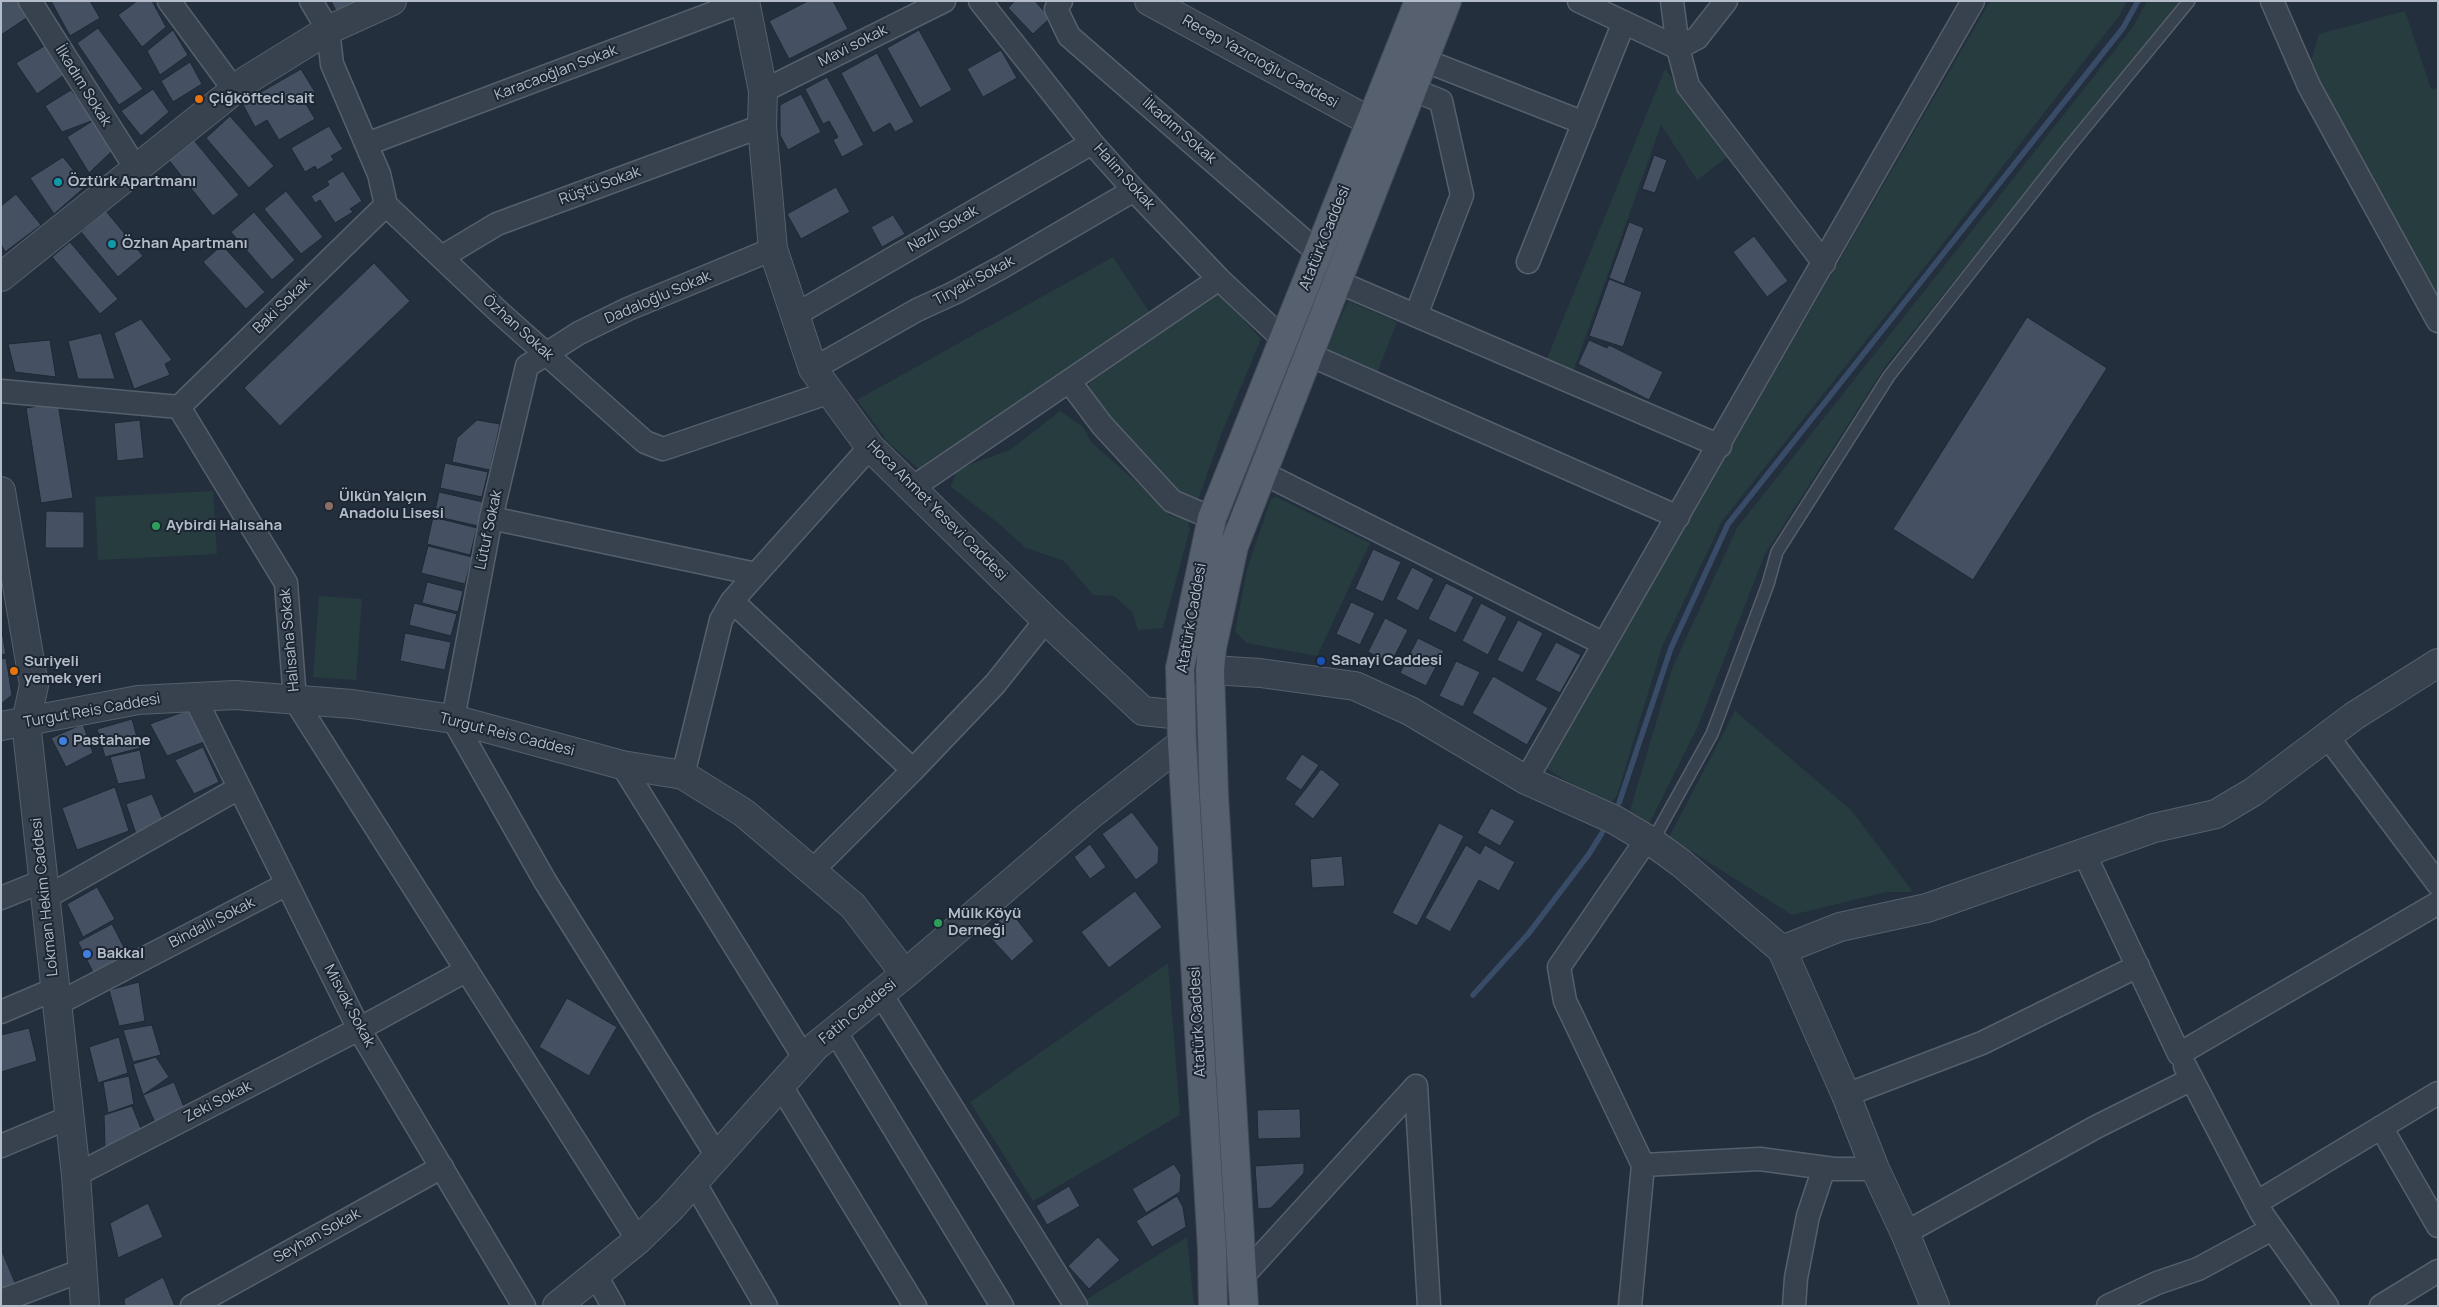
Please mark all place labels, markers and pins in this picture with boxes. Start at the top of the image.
place label: Çiğköfteci sait [209,90,315,108]
marker: Çiğköfteci sait [193,93,205,105]
place label: Öztürk Apartmanı [68,173,196,191]
marker: Öztürk Apartmanı [52,176,64,188]
place label: Özhan Apartmanı [122,235,248,253]
marker: Özhan Apartmanı [106,238,118,250]
place label: Ülkün Yalçın Anadolu Lisesi [339,488,444,523]
marker: Ülkün Yalçın Anadolu Lisesi [323,500,335,512]
place label: Aybirdi Halısaha [166,517,282,535]
marker: Aybirdi Halısaha [150,520,162,532]
place label: Sanayi Caddesi [1331,652,1442,670]
place label: Suriyeli yemek yeri [24,653,102,688]
marker: Sanayi Caddesi [1315,655,1327,667]
marker: Suriyeli yemek yeri [8,665,20,677]
place label: Pastahane [73,732,151,750]
marker: Pastahane [57,735,69,747]
place label: Mülk Köyü Derneği [948,905,1021,940]
marker: Mülk Köyü Derneği [932,917,944,929]
place label: Bakkal [97,945,144,963]
marker: Bakkal [81,948,93,960]

